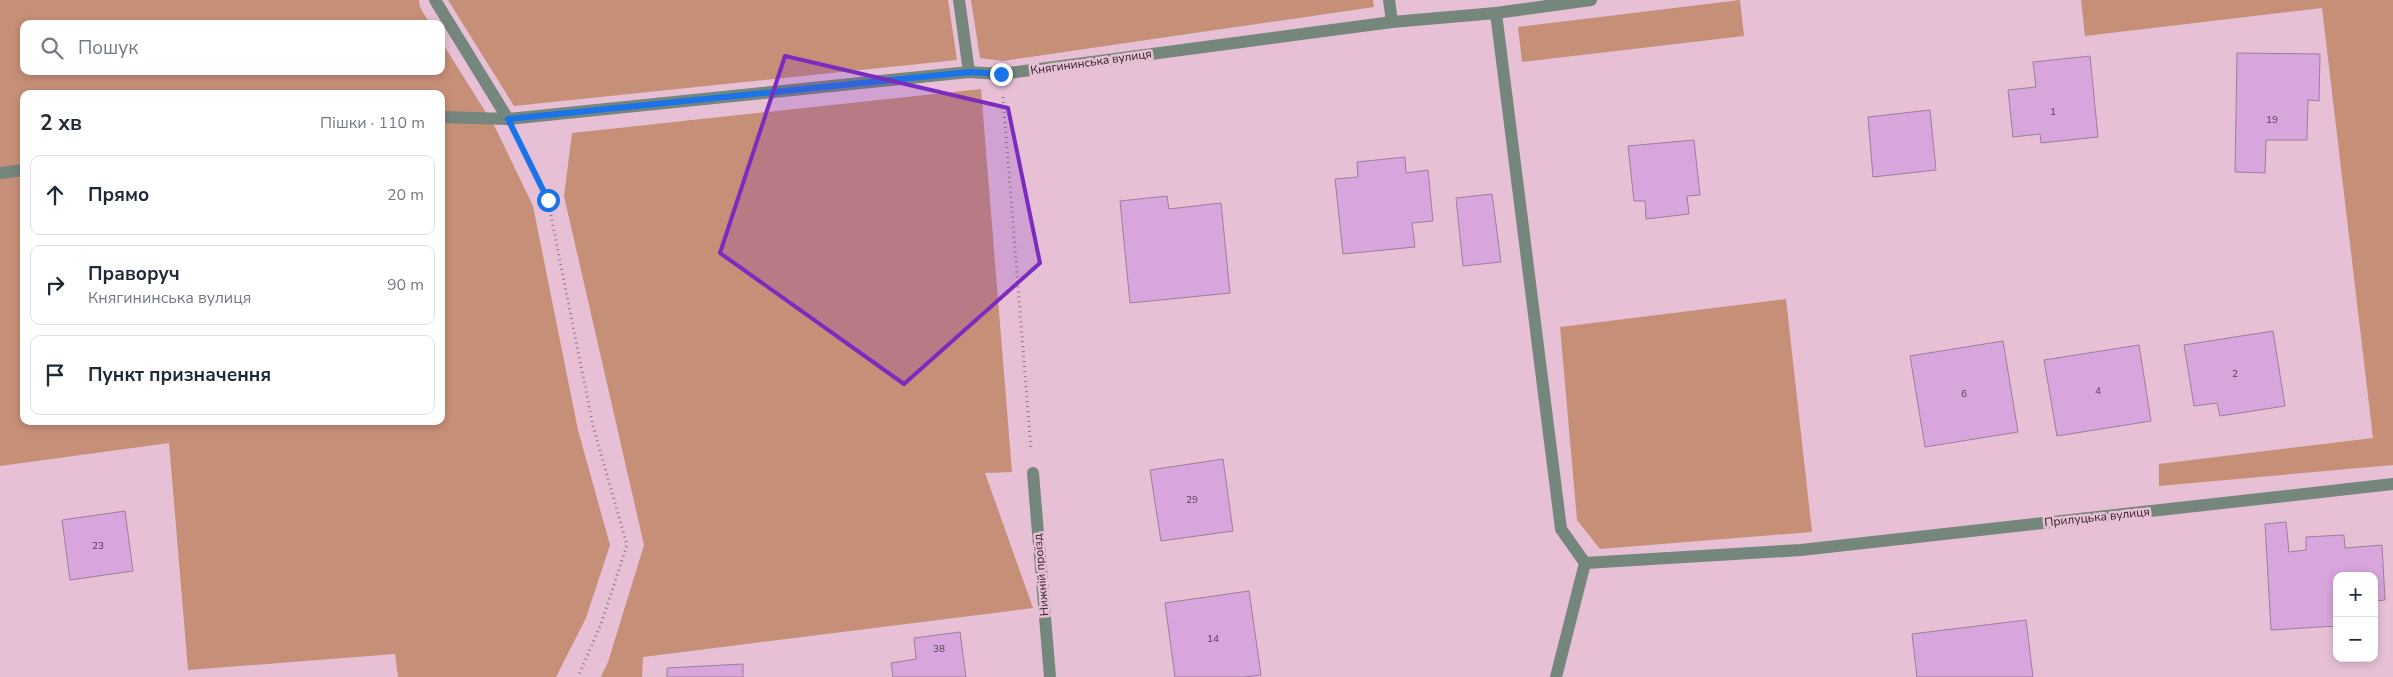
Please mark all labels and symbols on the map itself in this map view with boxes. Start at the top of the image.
street label: Княгининська вулиця [1029,46,1153,78]
route end [990,63,1013,86]
house number: 1 [2050,105,2056,119]
house number: 19 [2266,113,2278,127]
route start [537,189,560,212]
house number: 2 [2232,367,2238,381]
house number: 4 [2095,384,2101,398]
house number: 6 [1961,387,1967,401]
house number: 29 [1186,493,1198,507]
street label: Прилуцька вулиця [2044,504,2150,530]
street label: Нижній проїзд [1029,533,1053,617]
house number: 23 [92,539,104,553]
house number: 14 [1207,632,1219,646]
house number: 38 [933,642,945,656]

